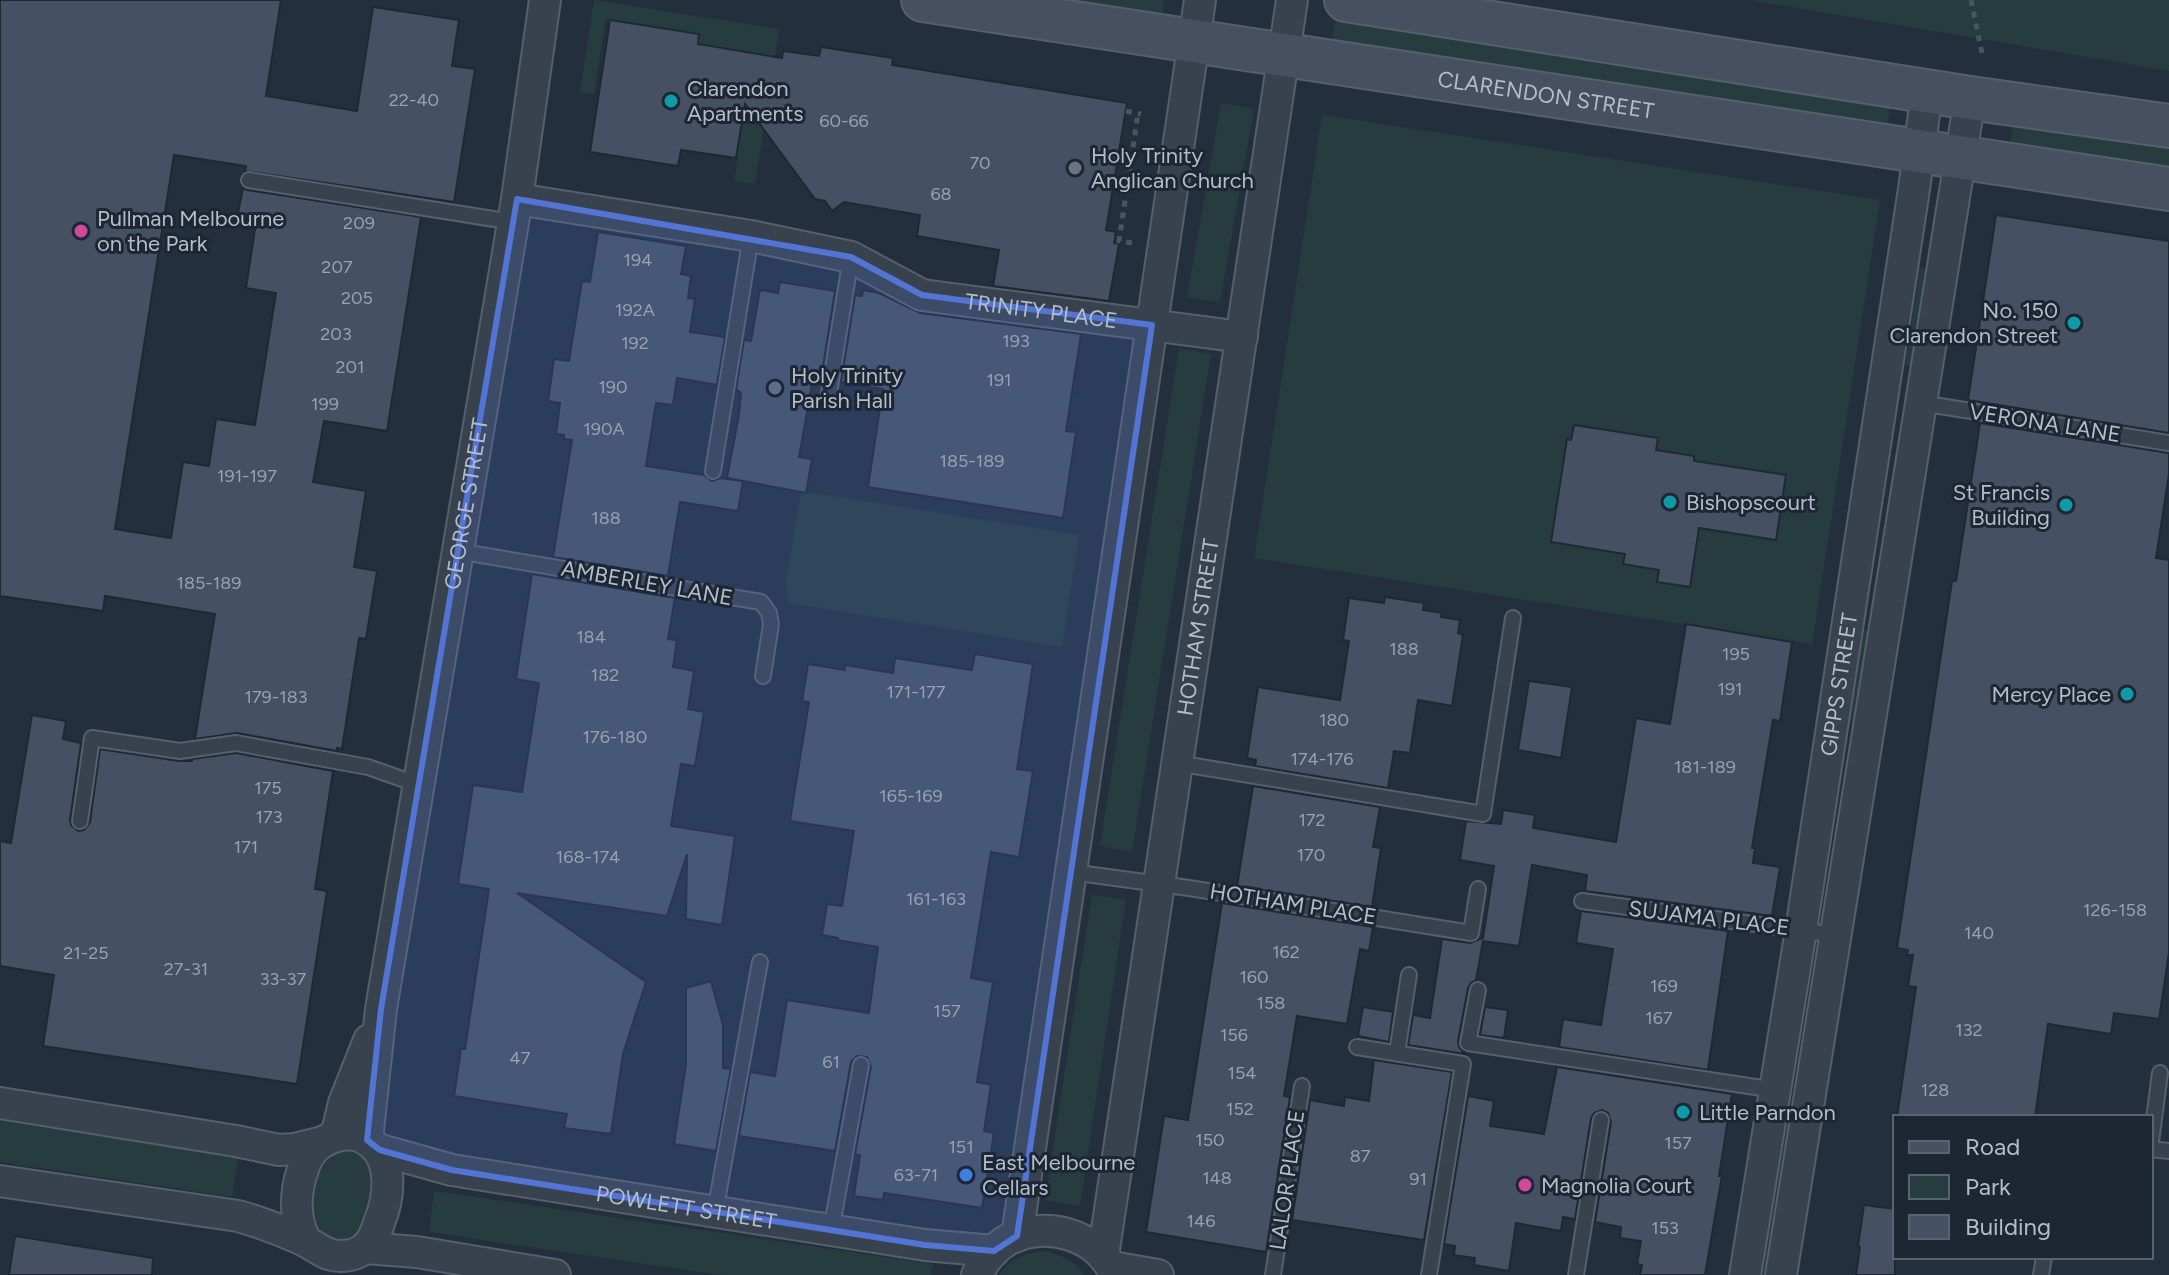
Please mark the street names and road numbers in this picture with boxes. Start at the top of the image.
street label: CLARENDON STREET [1436,65,1656,124]
street label: TRINITY PLACE [964,287,1119,334]
street label: VERONA LANE [1967,398,2123,448]
street label: GEORGE STREET [438,416,493,592]
street label: HOTHAM STREET [1171,537,1224,717]
street label: AMBERLEY LANE [559,555,735,611]
street label: GIPPS STREET [1814,611,1863,758]
street label: HOTHAM PLACE [1208,877,1378,931]
street label: SUJAMA PLACE [1627,895,1791,941]
street label: LALOR PLACE [1264,1108,1310,1252]
street label: POWLETT STREET [594,1180,779,1235]

